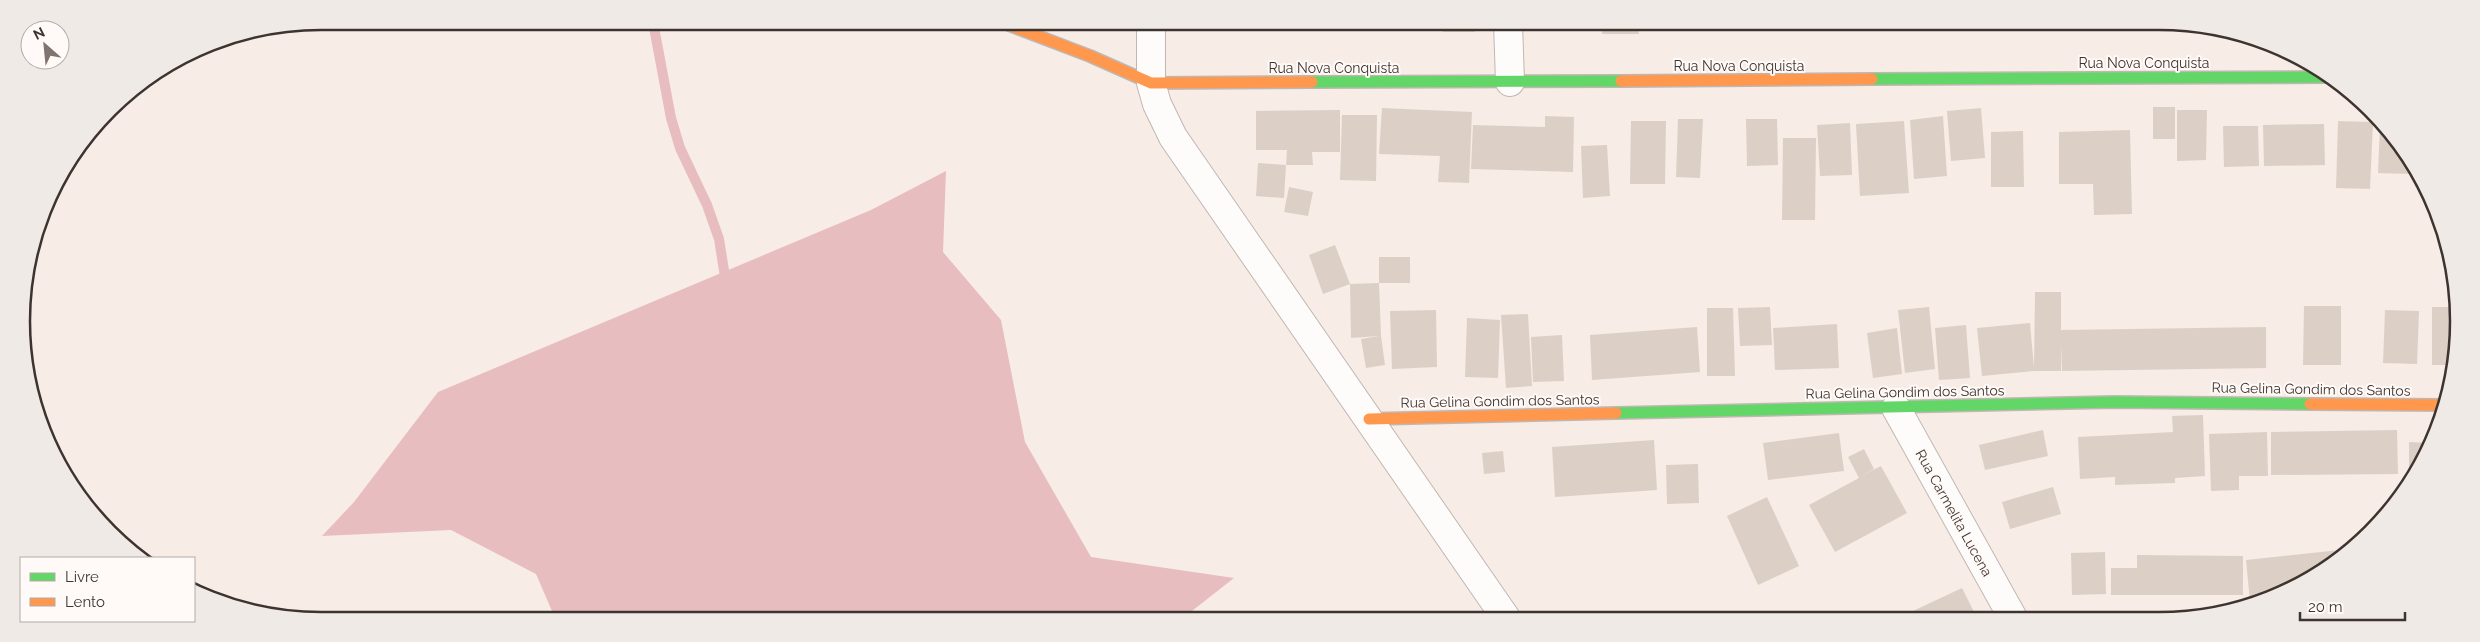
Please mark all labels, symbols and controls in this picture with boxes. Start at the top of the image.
north arrow [20,20,70,70]
text: N [31,24,47,43]
street label: Rua Nova Conquista [2079,55,2209,71]
street label: Rua Nova Conquista [1674,58,1804,74]
street label: Rua Nova Conquista [1269,60,1399,76]
street label: Rua Gelina Gondim dos Santos [2211,379,2411,399]
street label: Rua Gelina Gondim dos Santos [1805,382,2005,402]
street label: Rua Gelina Gondim dos Santos [1400,391,1600,411]
street label: Rua Carmelita Lucena [1912,447,1996,579]
legend [20,557,195,622]
text: Livre [65,568,99,586]
scale bar [2300,590,2405,622]
text: Lento [65,593,105,611]
text: 20 m [2308,598,2343,616]

